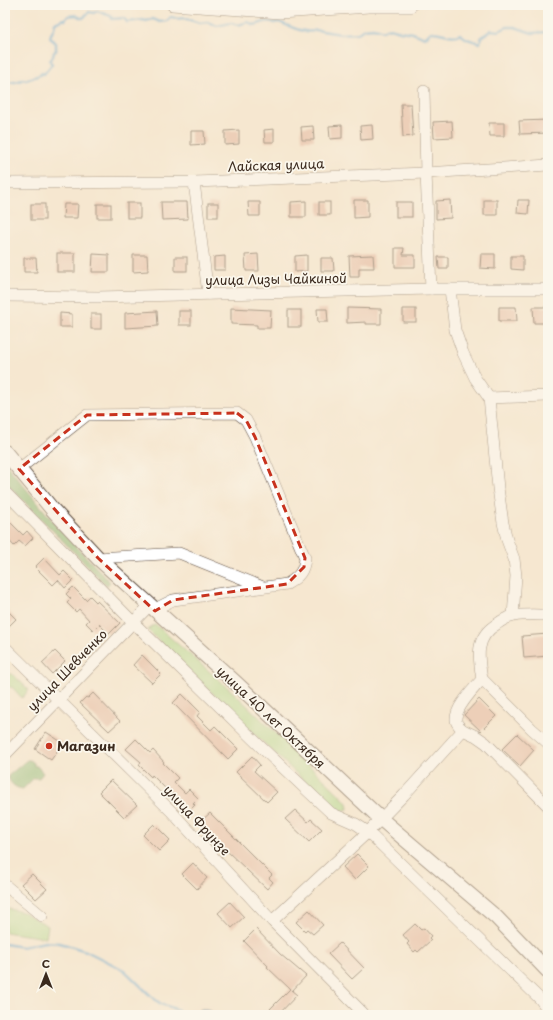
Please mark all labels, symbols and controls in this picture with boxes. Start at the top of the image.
street label: Лайская улица [227,153,325,176]
street label: улица Лизы Чайкиной [205,268,347,289]
street label: улица Шевченко [22,624,111,715]
street label: улица 40 лет Октября [213,661,330,772]
place label: Магазин [57,736,115,755]
marker: Магазин [44,741,54,751]
street label: улица Фрунзе [160,780,235,859]
north arrow [26,954,66,994]
text: С [42,955,50,972]

